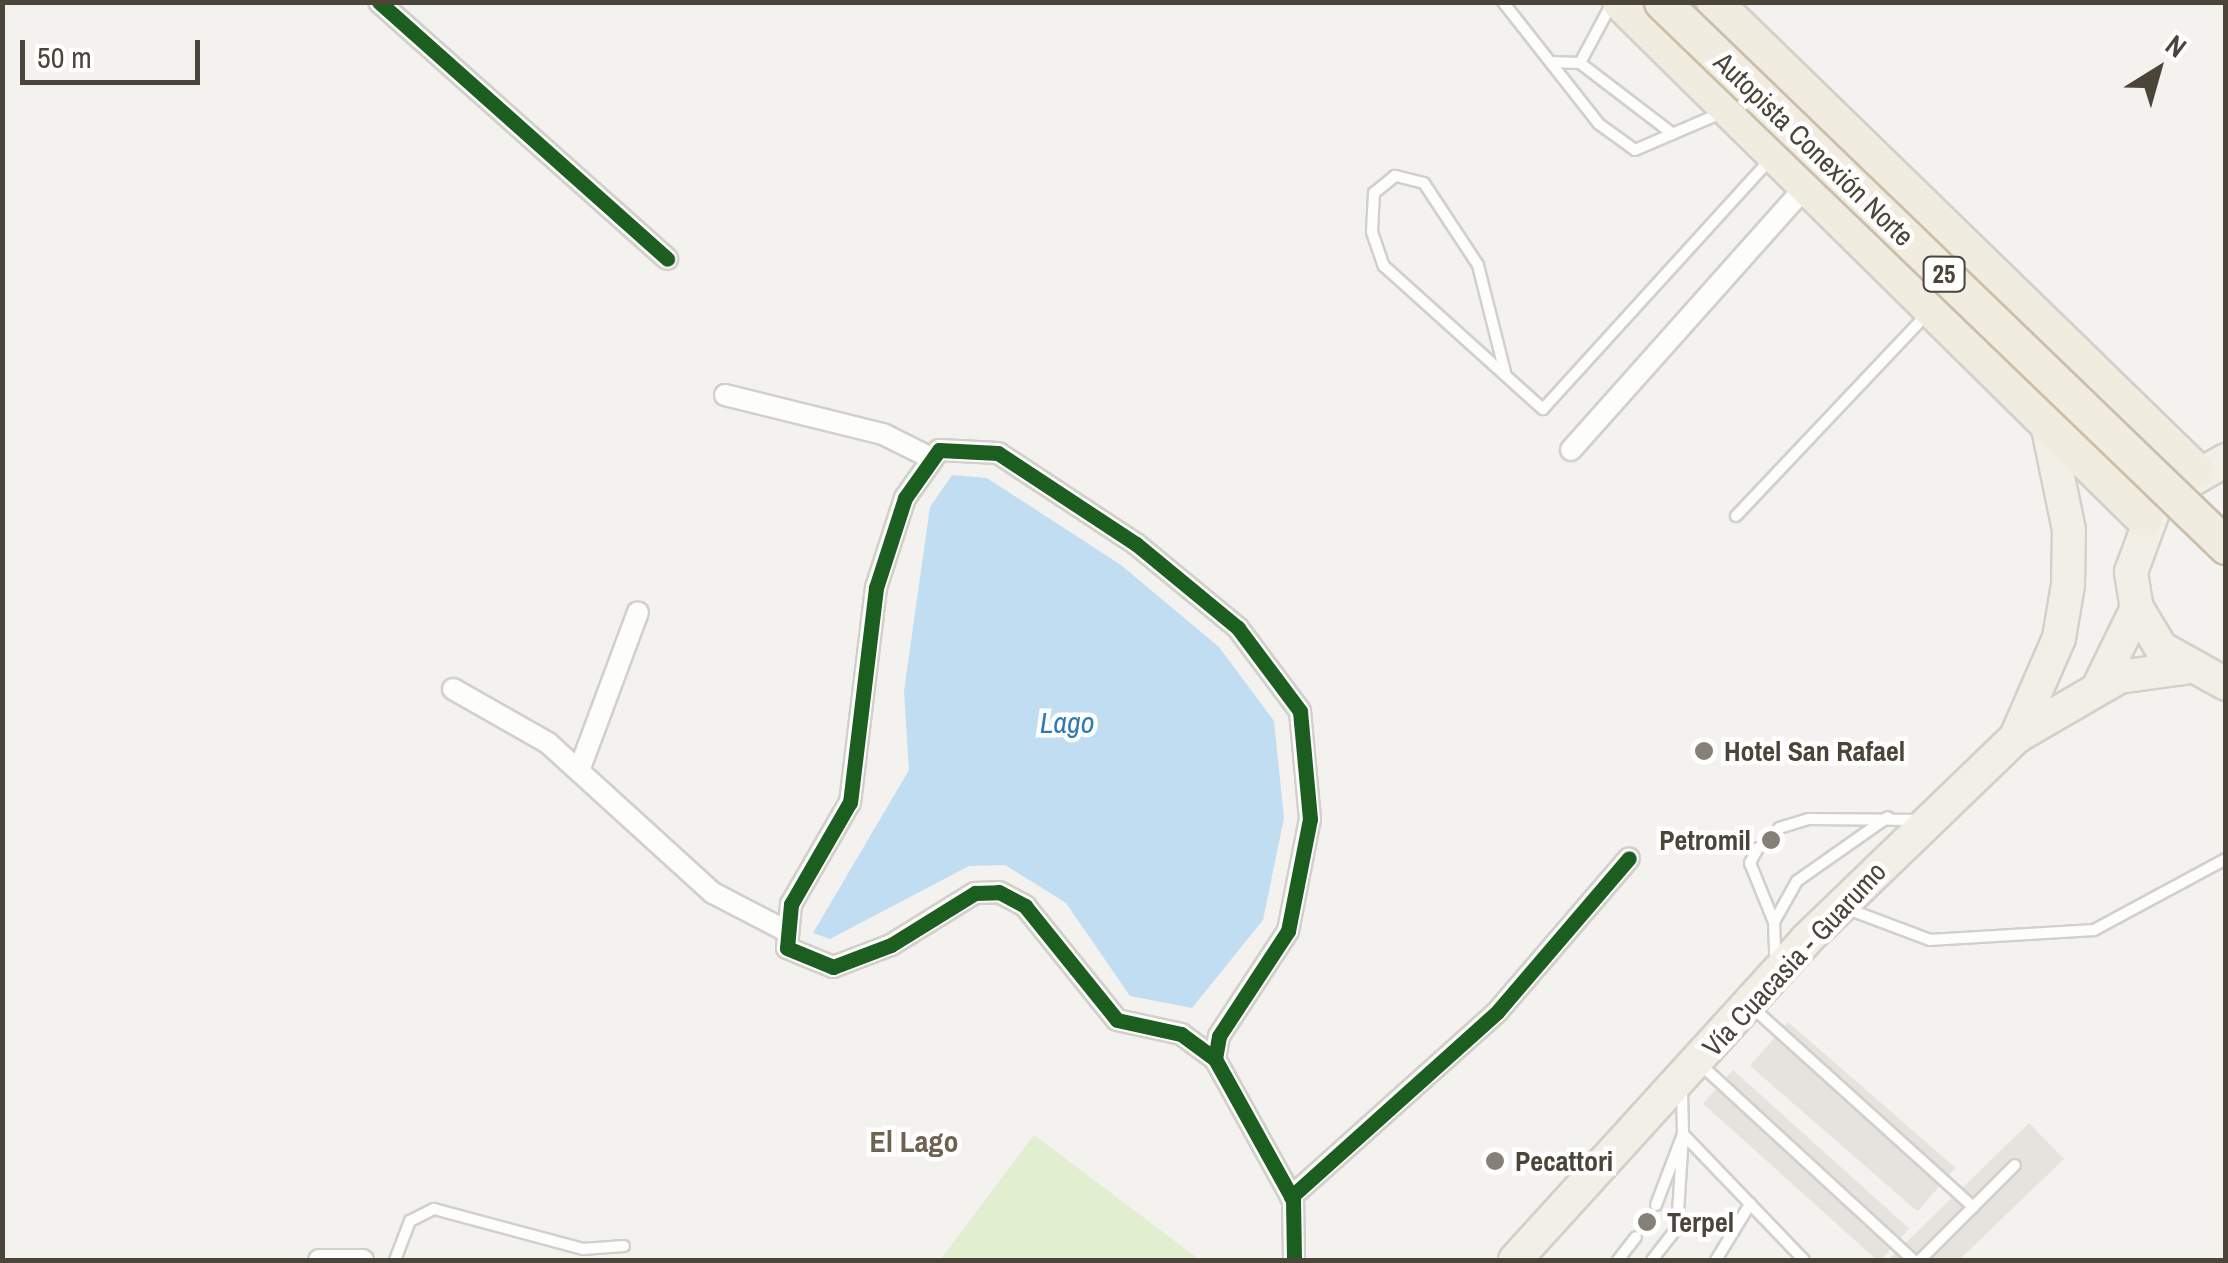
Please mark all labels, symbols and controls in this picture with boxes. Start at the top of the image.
scale bar [25,20,205,82]
north arrow [2108,20,2208,120]
text: N [2158,26,2194,66]
text: 50 m [37,37,92,77]
street label: Autopista Conexión Norte [1707,45,1921,253]
road number: 25 [1922,254,1966,294]
water label: Lago [1040,704,1094,740]
place label: Hotel San Rafael [1724,734,1905,768]
marker: Hotel San Rafael [1693,740,1715,762]
place label: Petromil [1659,823,1751,857]
marker: Petromil [1760,829,1782,851]
street label: Vía Cuacasia - Guarumo [1695,855,1893,1063]
district label: El Lago [870,1123,958,1159]
place label: Pecattori [1515,1144,1613,1178]
marker: Pecattori [1484,1150,1506,1172]
place label: Terpel [1667,1205,1734,1239]
marker: Terpel [1636,1211,1658,1233]

